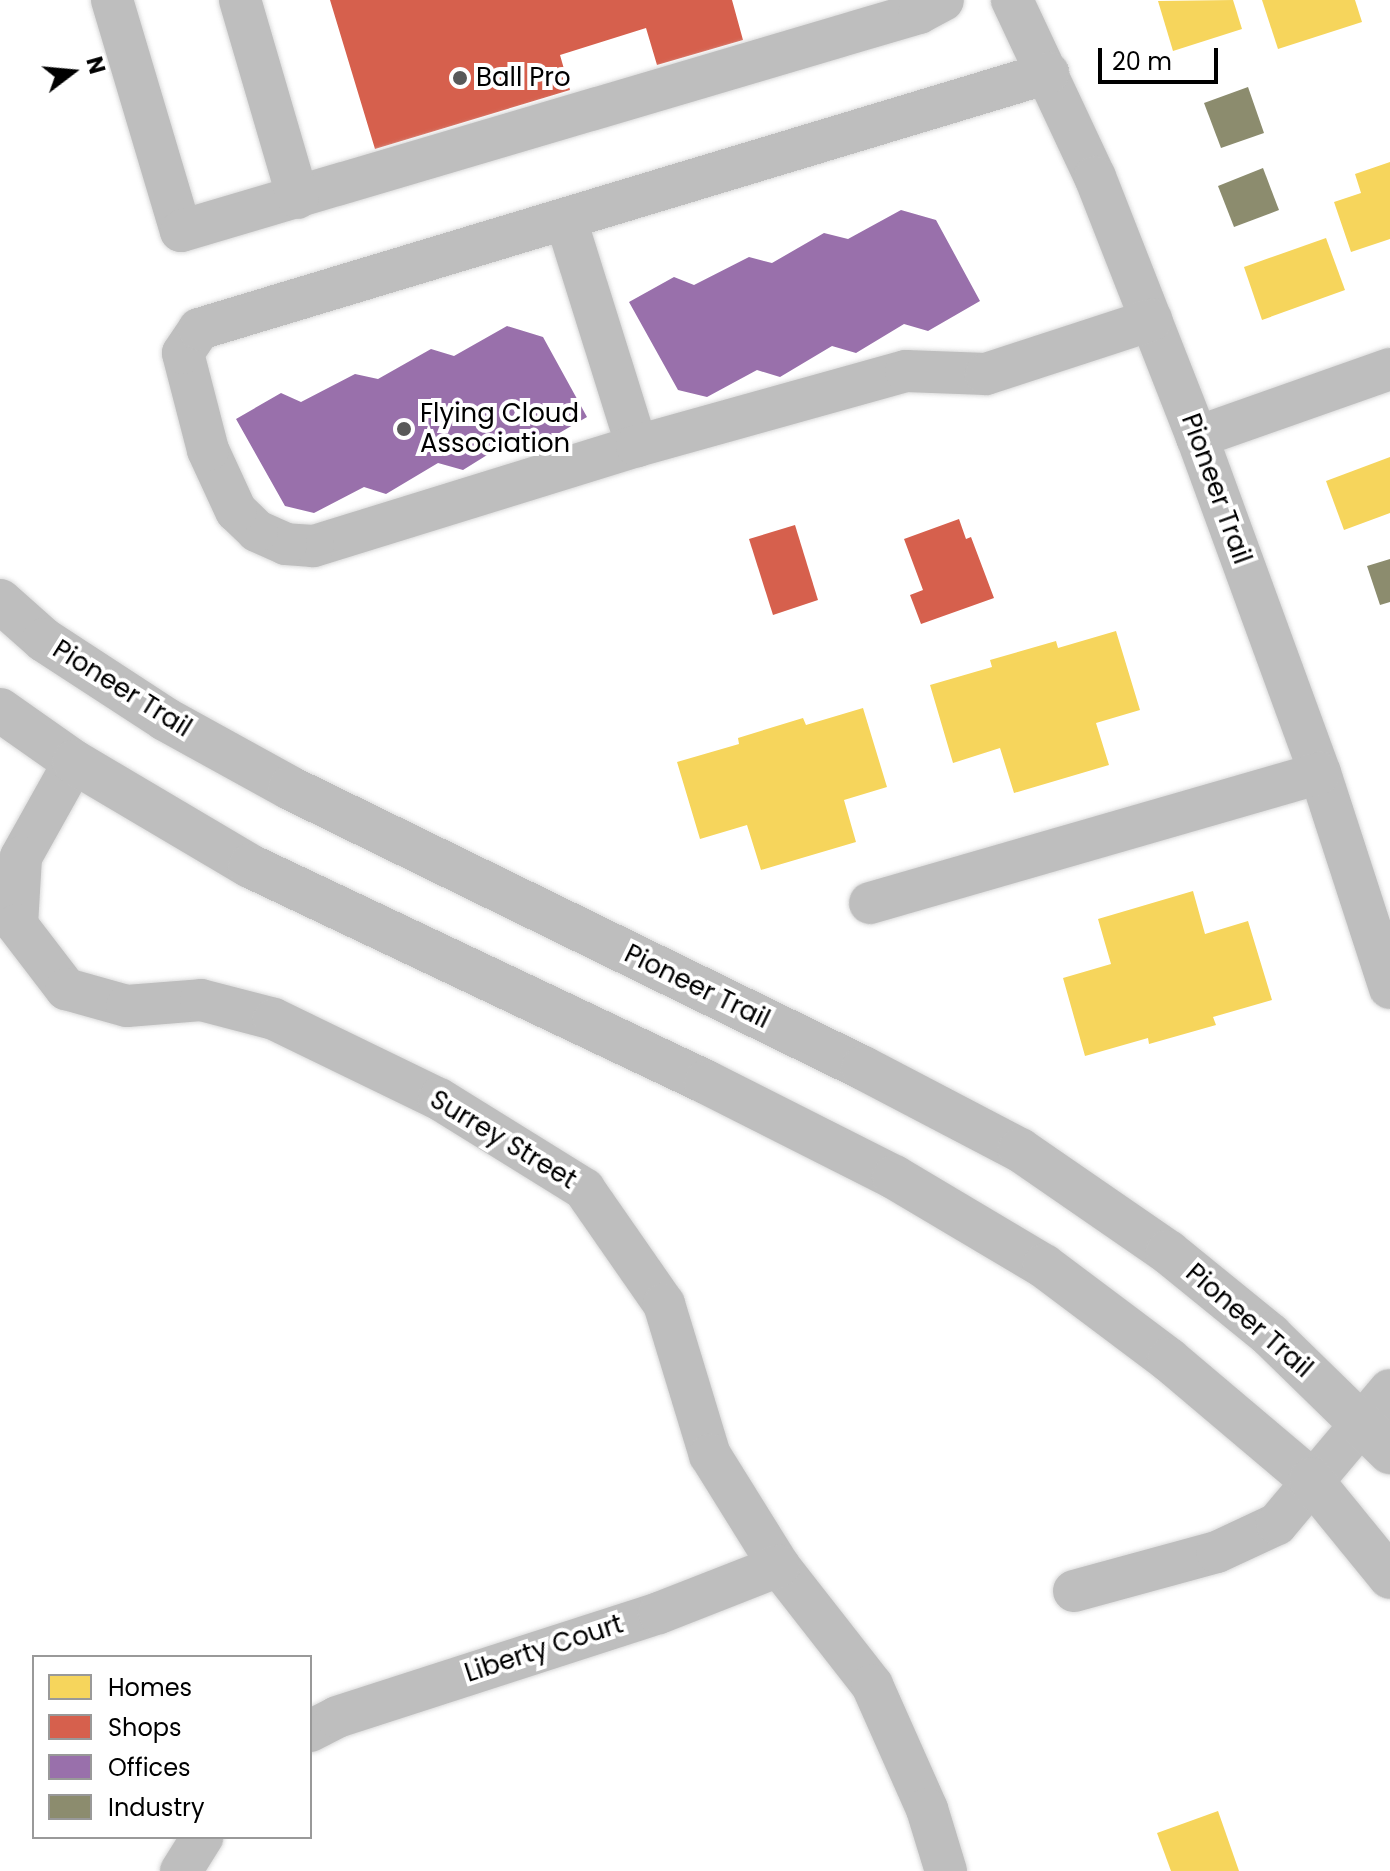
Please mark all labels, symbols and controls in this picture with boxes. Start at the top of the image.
north arrow [32,32,112,112]
scale bar [1102,32,1222,82]
text: 20 m [1112,45,1172,78]
text: N [78,53,113,77]
place label: Ball Pro [476,62,571,94]
marker: Ball Pro [451,69,469,87]
place label: Flying Cloud Association [420,398,579,460]
street label: Pioneer Trail [1174,410,1258,568]
marker: Flying Cloud Association [395,420,413,438]
street label: Pioneer Trail [47,634,197,744]
street label: Pioneer Trail [619,938,775,1036]
street label: Surrey Street [424,1084,582,1196]
street label: Pioneer Trail [1179,1257,1319,1385]
street label: Liberty Court [461,1609,627,1689]
legend [32,1655,312,1839]
text: Homes [108,1671,192,1704]
text: Shops [108,1711,182,1744]
text: Offices [108,1751,191,1784]
text: Industry [108,1791,205,1824]

